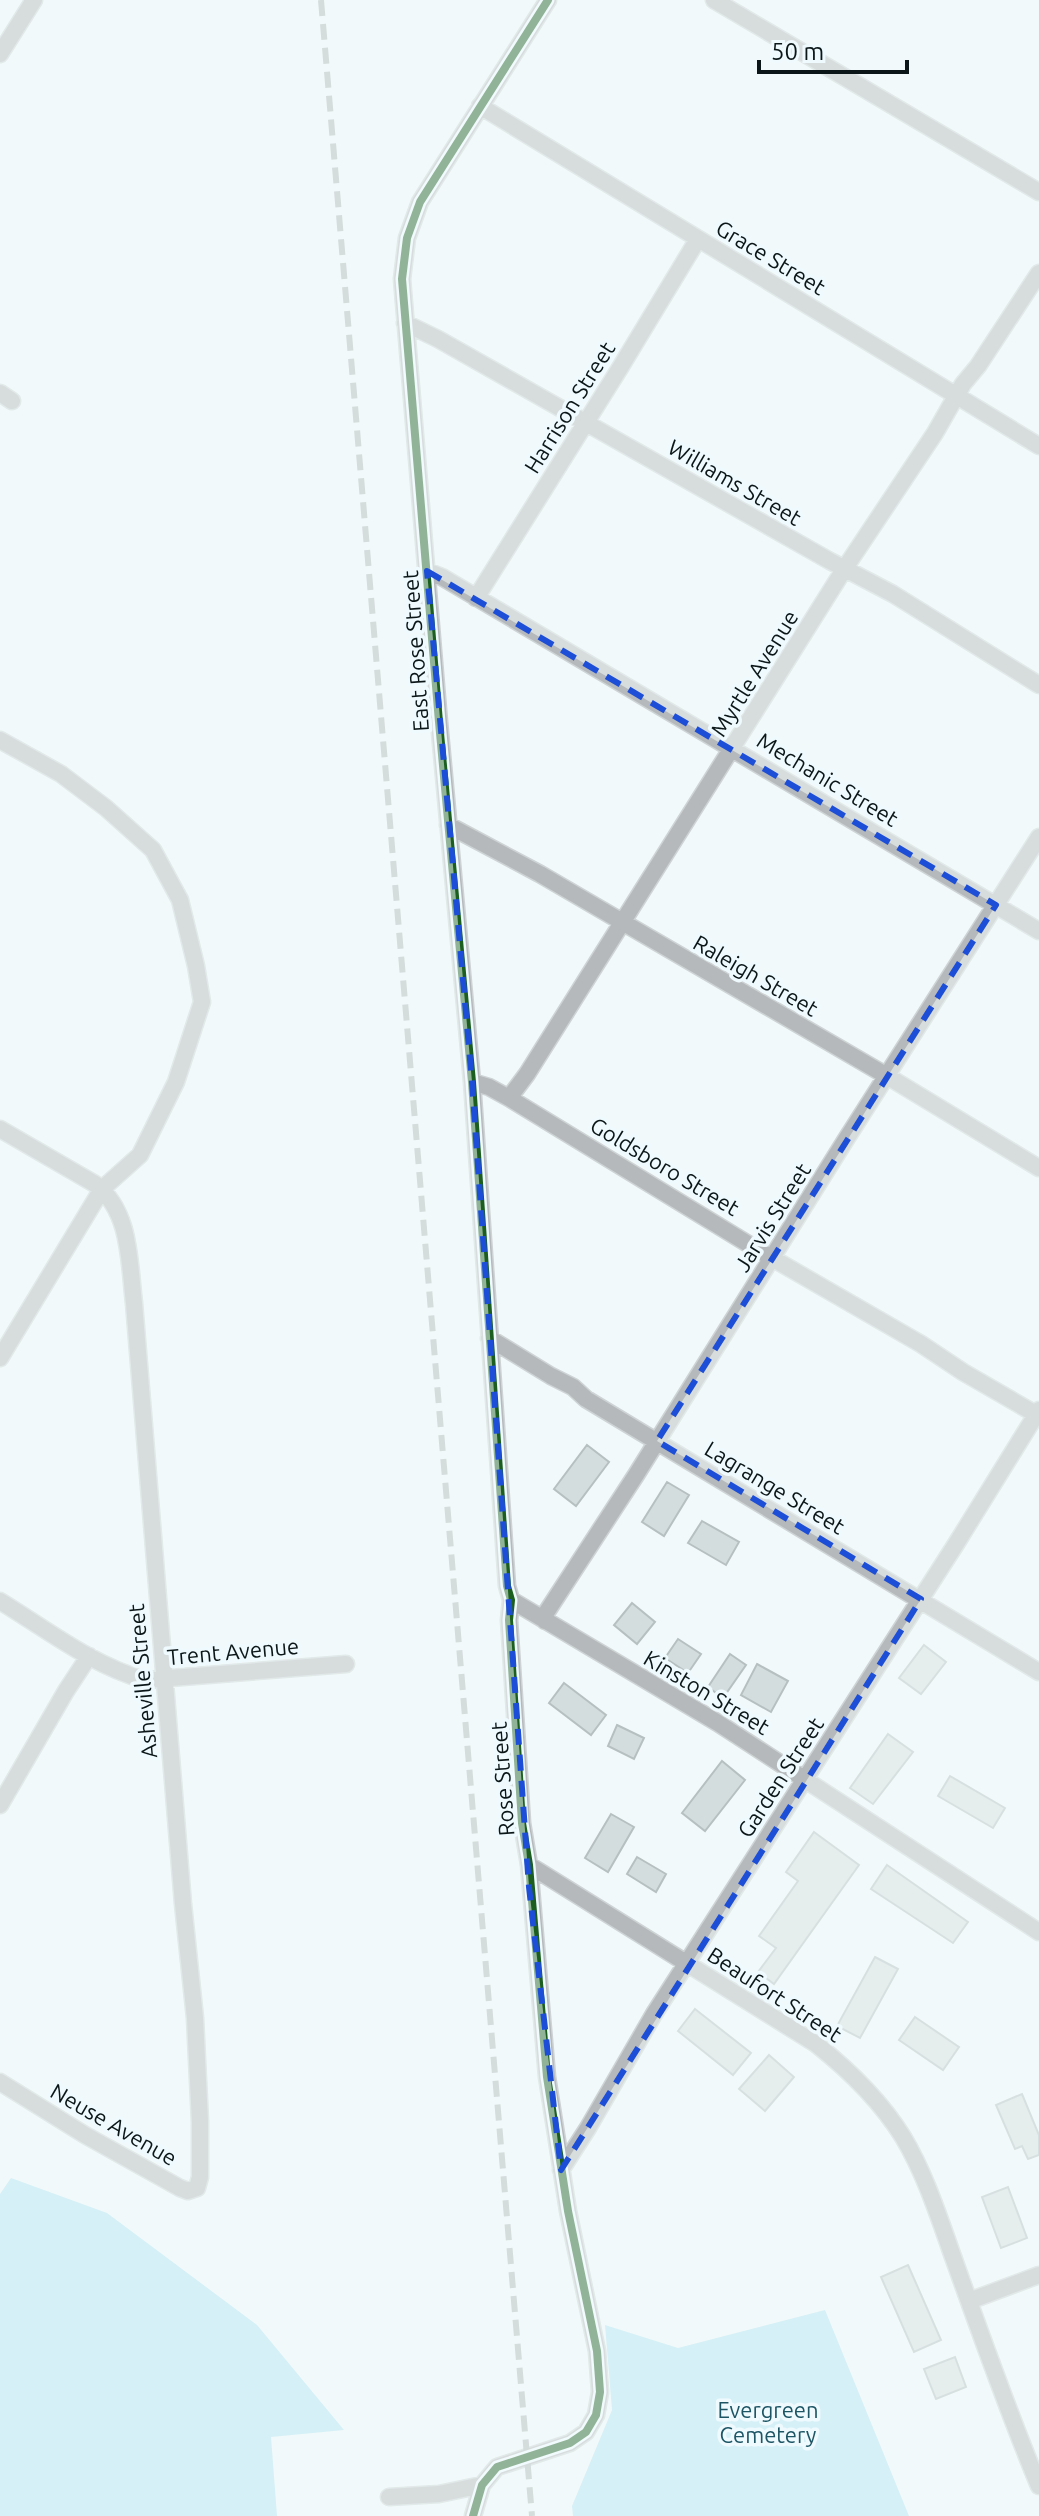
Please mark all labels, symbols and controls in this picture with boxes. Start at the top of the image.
scale bar [759,24,907,74]
text: 50 m [771,38,824,65]
street label: Grace Street [712,215,830,300]
street label: Harrison Street [519,336,620,477]
street label: Williams Street [664,434,806,530]
street label: East Rose Street [397,569,433,732]
street label: Myrtle Avenue [705,605,803,741]
street label: Mechanic Street [753,727,903,831]
street label: Raleigh Street [689,929,823,1021]
street label: Goldsboro Street [586,1112,744,1220]
street label: Jarvis Street [729,1158,815,1276]
street label: Lagrange Street [701,1435,850,1539]
street label: Asheville Street [123,1602,161,1759]
street label: Trent Avenue [166,1633,300,1669]
street label: Kinston Street [640,1645,775,1739]
street label: Garden Street [732,1712,828,1842]
street label: Rose Street [486,1721,518,1837]
street label: Beaufort Street [703,1941,847,2047]
street label: Neuse Avenue [47,2078,181,2170]
park label: Evergreen Cemetery [717,2397,819,2447]

